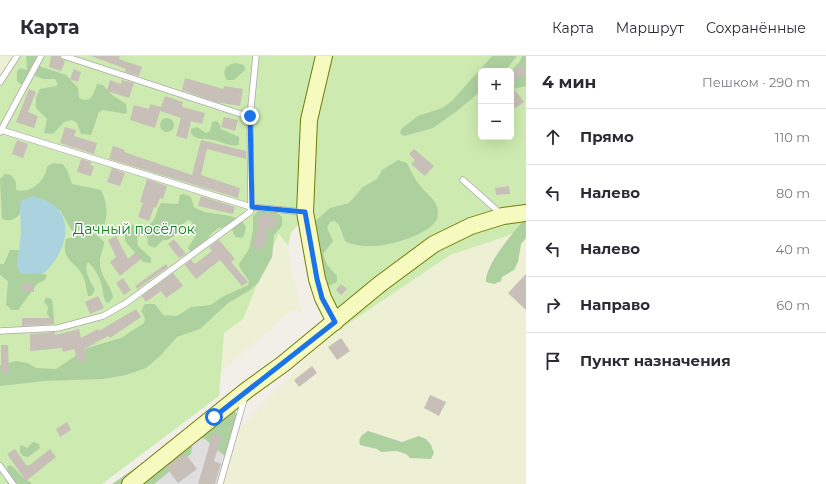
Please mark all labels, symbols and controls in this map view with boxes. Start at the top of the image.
text: Карта [20,16,80,39]
text: Карта [552,19,594,37]
text: Маршрут [616,19,684,37]
text: Сохранённые [706,19,806,37]
map controls [478,68,514,140]
button: + [478,68,514,104]
text: 4 мин [542,72,596,92]
text: Пешком · 290 m [702,74,810,90]
button: − [478,104,514,140]
route end [241,107,259,125]
icon: ahead [542,126,564,148]
text: Прямо [580,127,634,146]
text: 110 m [775,129,810,145]
icon: left [542,182,564,204]
text: Налево [580,183,640,202]
text: 80 m [776,185,810,201]
park label: Дачный посёлок [73,220,195,238]
icon: left [542,238,564,260]
text: Налево [580,239,640,258]
text: 40 m [776,241,810,257]
icon: right [542,294,564,316]
text: Направо [580,295,650,314]
text: 60 m [776,297,810,313]
icon: arrive [542,350,564,372]
text: Пункт назначения [580,351,731,370]
route start [205,408,223,426]

